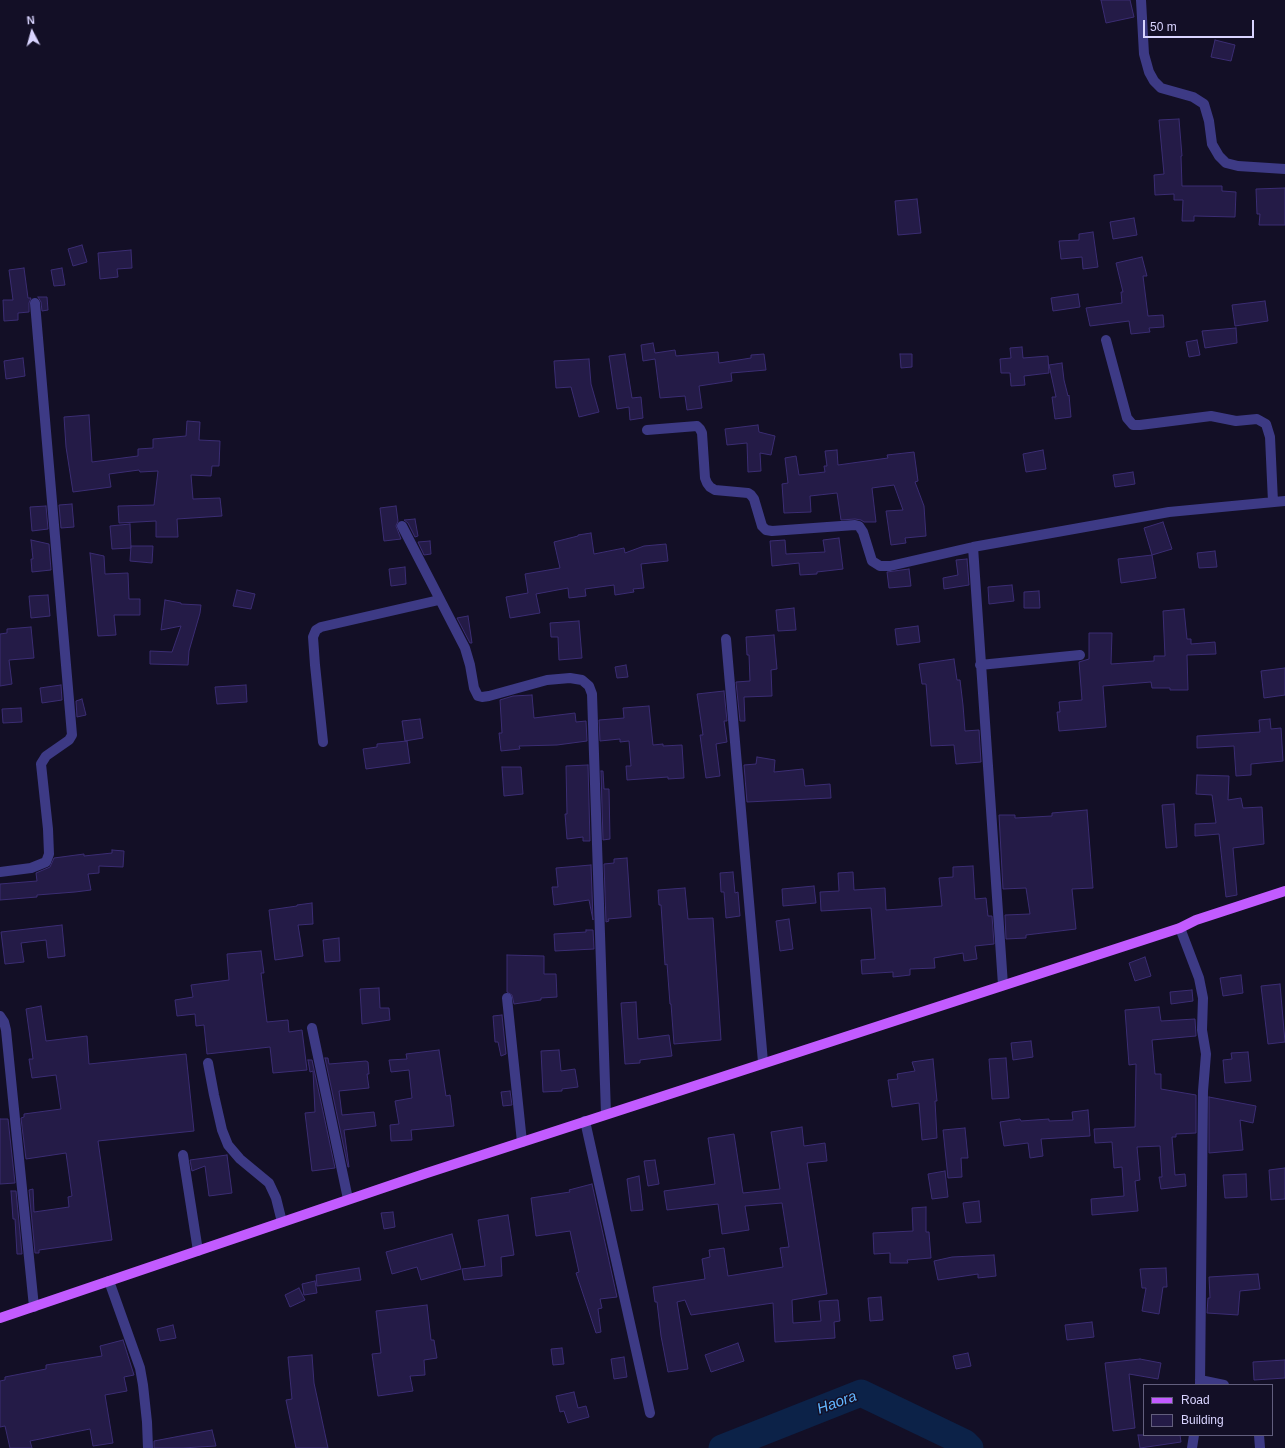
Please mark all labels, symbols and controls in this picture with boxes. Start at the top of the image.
north arrow [12,12,52,52]
scale bar [1145,12,1256,38]
text: N [26,14,35,26]
text: 50 m [1150,20,1177,34]
legend [1143,1384,1273,1436]
water label: Haora [815,1388,859,1418]
text: Road [1181,1393,1210,1407]
text: Building [1181,1413,1224,1427]

